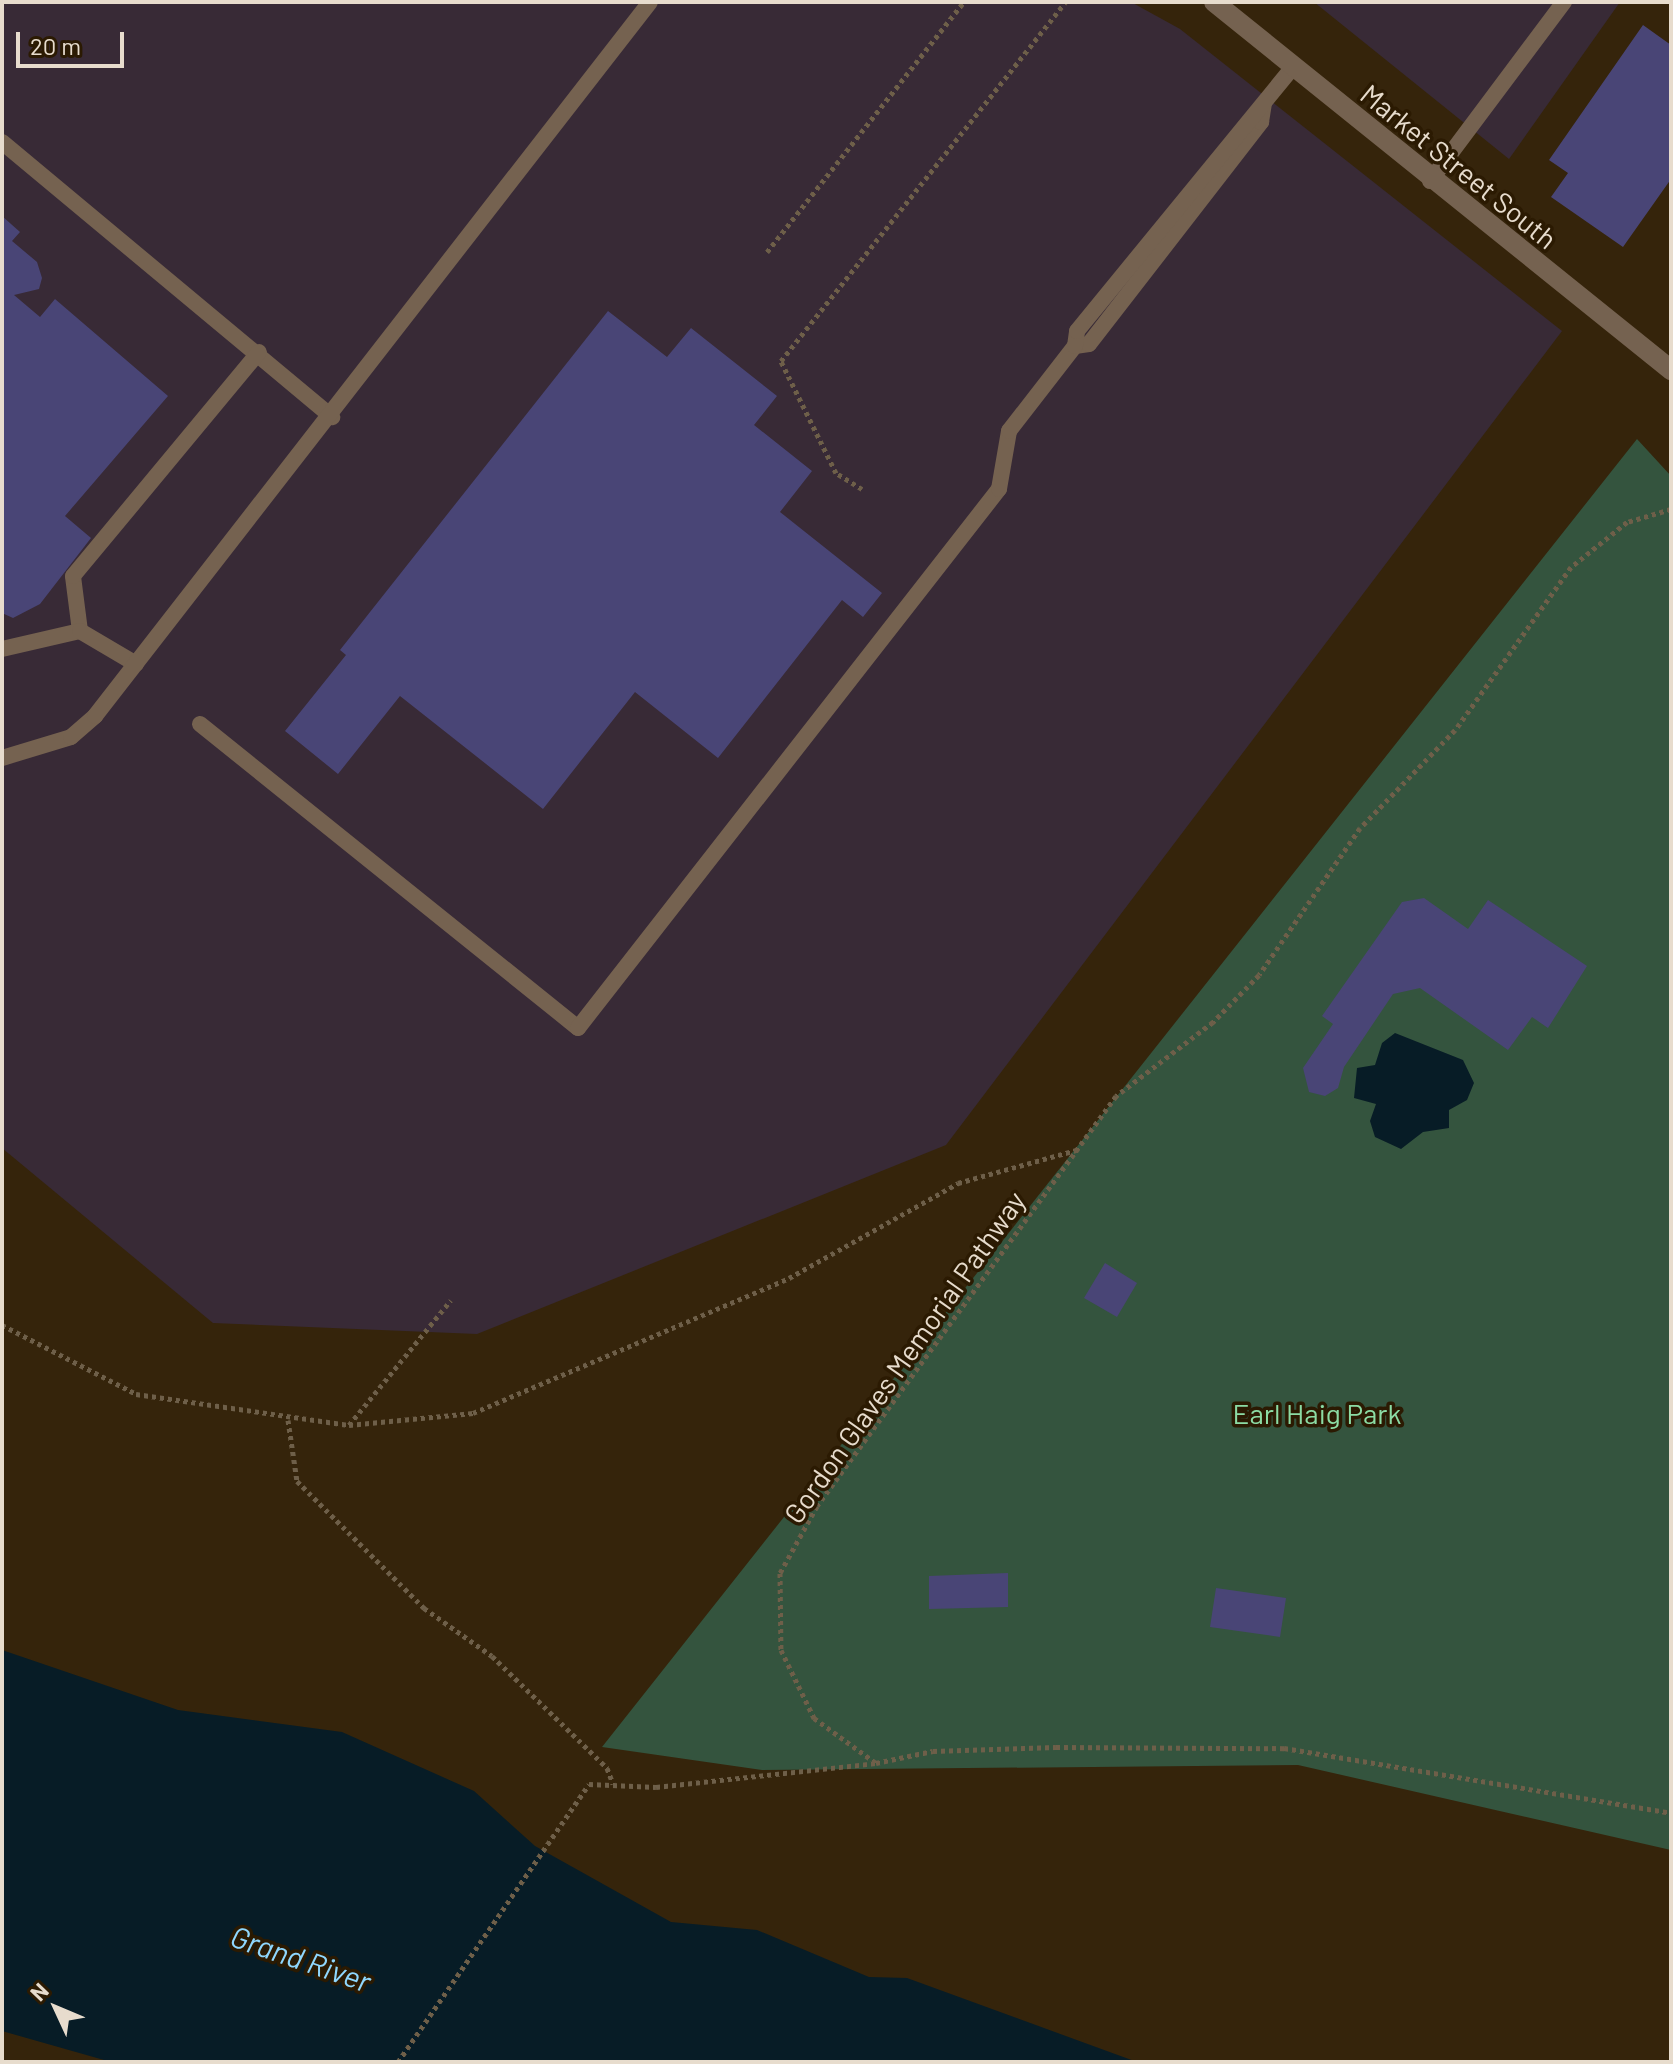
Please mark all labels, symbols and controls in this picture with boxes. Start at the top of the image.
scale bar [20,16,128,66]
text: 20 m [30,31,81,60]
street label: Market Street South [1354,77,1564,255]
street label: Gordon Glaves Memorial Pathway [776,1185,1032,1529]
park label: Earl Haig Park [1233,1396,1401,1430]
water label: Grand River [226,1917,376,1999]
north arrow [16,1968,96,2048]
text: N [24,1977,53,2006]

